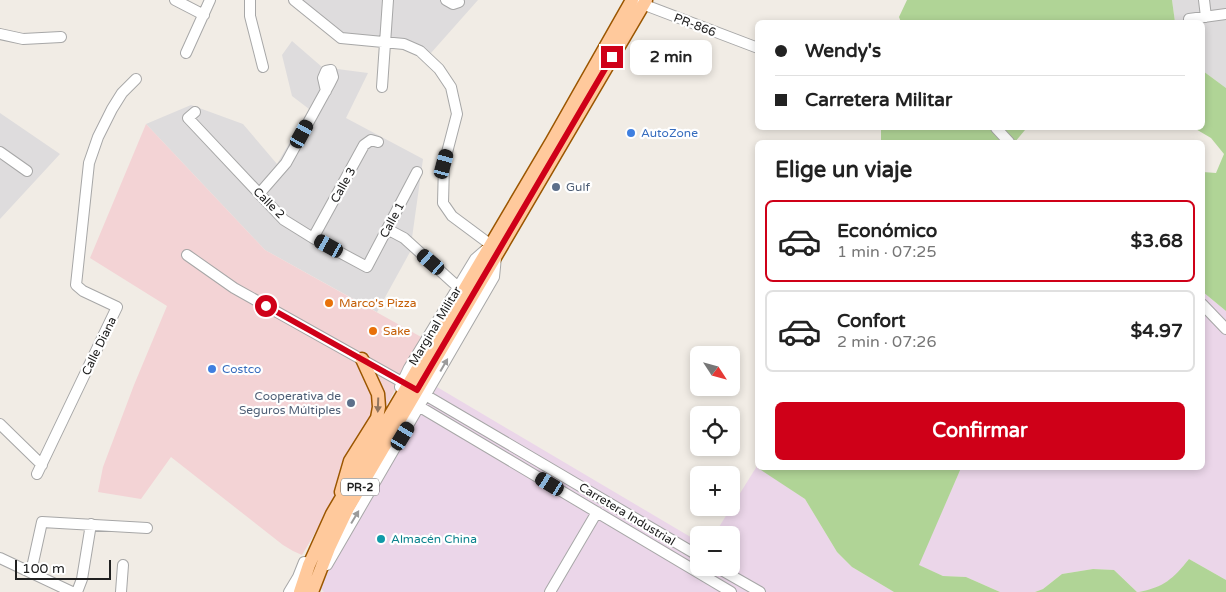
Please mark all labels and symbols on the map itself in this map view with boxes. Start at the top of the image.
street label: PR-866 [672,11,718,39]
callout: 2 min [630,40,712,74]
route end [601,46,623,68]
car [288,117,315,151]
place label: AutoZone [641,126,698,140]
marker: AutoZone [625,127,637,139]
car [432,148,455,180]
street label: Calle 3 [328,165,358,205]
place label: Gulf [566,180,590,194]
marker: Gulf [550,181,562,193]
street label: Calle 2 [250,184,288,222]
street label: Calle 1 [377,200,407,240]
car [312,232,345,260]
car [414,246,447,278]
street label: Marginal Militar [406,284,464,368]
route start [255,295,277,317]
place label: Marco's Pizza [339,296,416,310]
marker: Marco's Pizza [323,297,335,309]
street label: Calle Diana [79,314,119,378]
place label: Sake [383,324,411,338]
marker: Sake [367,325,379,337]
north arrow [690,346,740,396]
one-way arrow [440,358,449,371]
place label: Costco [222,362,261,376]
marker: Costco [206,363,218,375]
place label: Cooperativa de Seguros Múltiples [239,389,341,417]
marker: Cooperativa de Seguros Múltiples [345,397,357,409]
one-way arrow [374,397,382,413]
car [388,419,417,453]
car [533,470,566,498]
road number: PR-2 [341,478,379,496]
street label: Carretera Industrial [576,480,678,548]
one-way arrow [351,510,359,525]
place label: Almacén China [391,532,477,546]
marker: Almacén China [375,533,387,545]
scale bar [15,557,111,580]

